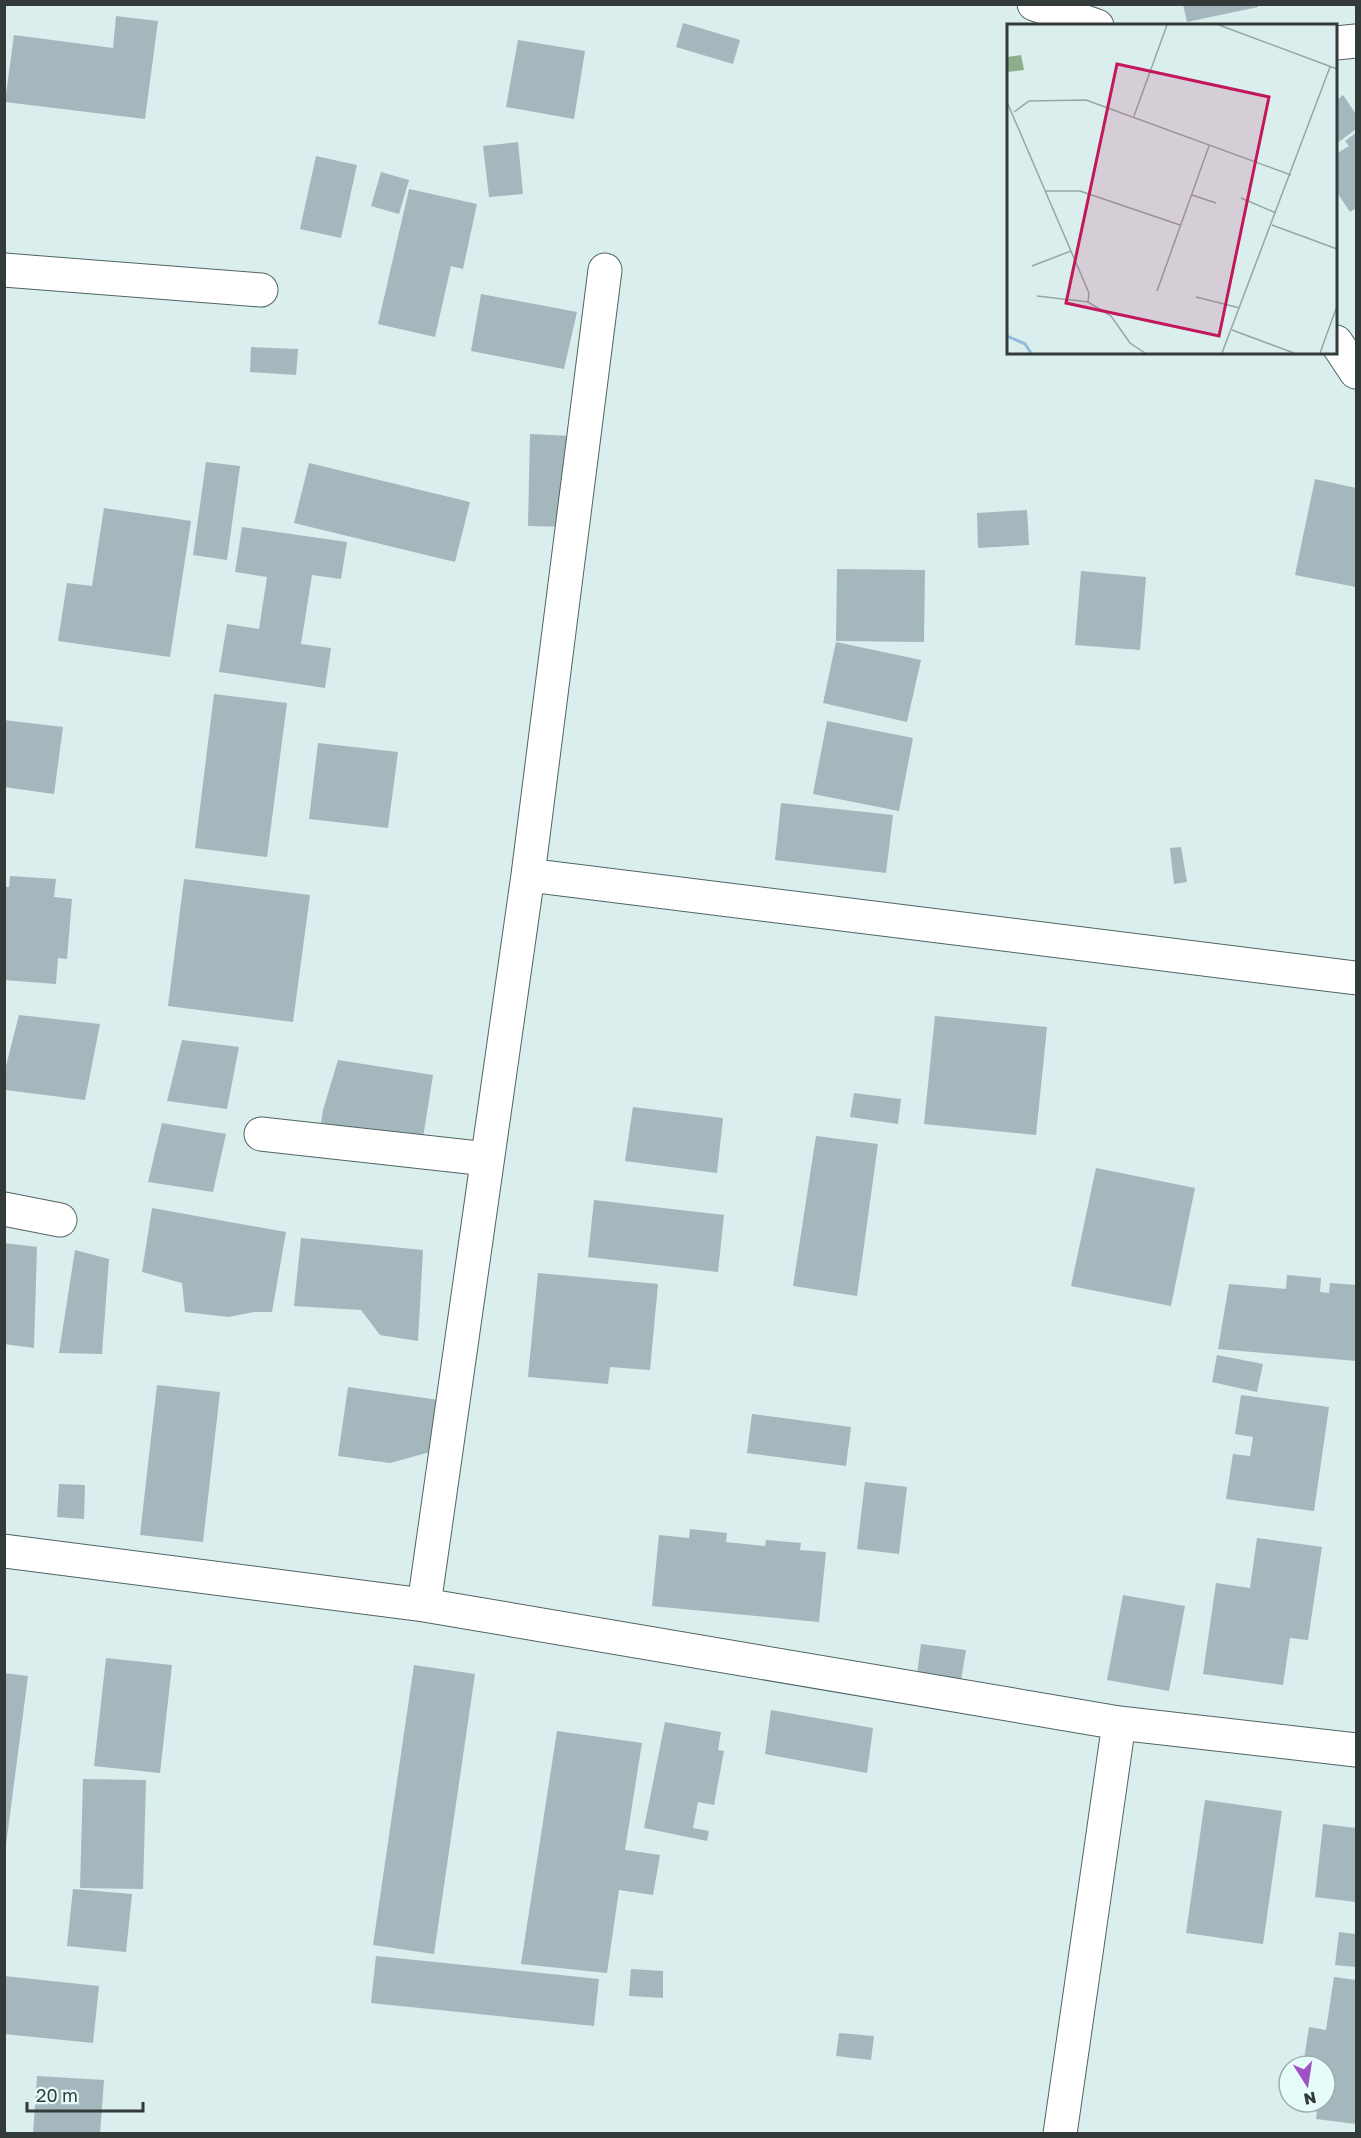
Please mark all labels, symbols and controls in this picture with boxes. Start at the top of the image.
inset map [1007,24,1337,354]
north arrow [1277,2054,1337,2114]
scale bar [27,2075,142,2113]
text: 20 m [36,2084,78,2106]
text: N [1302,2088,1318,2110]

